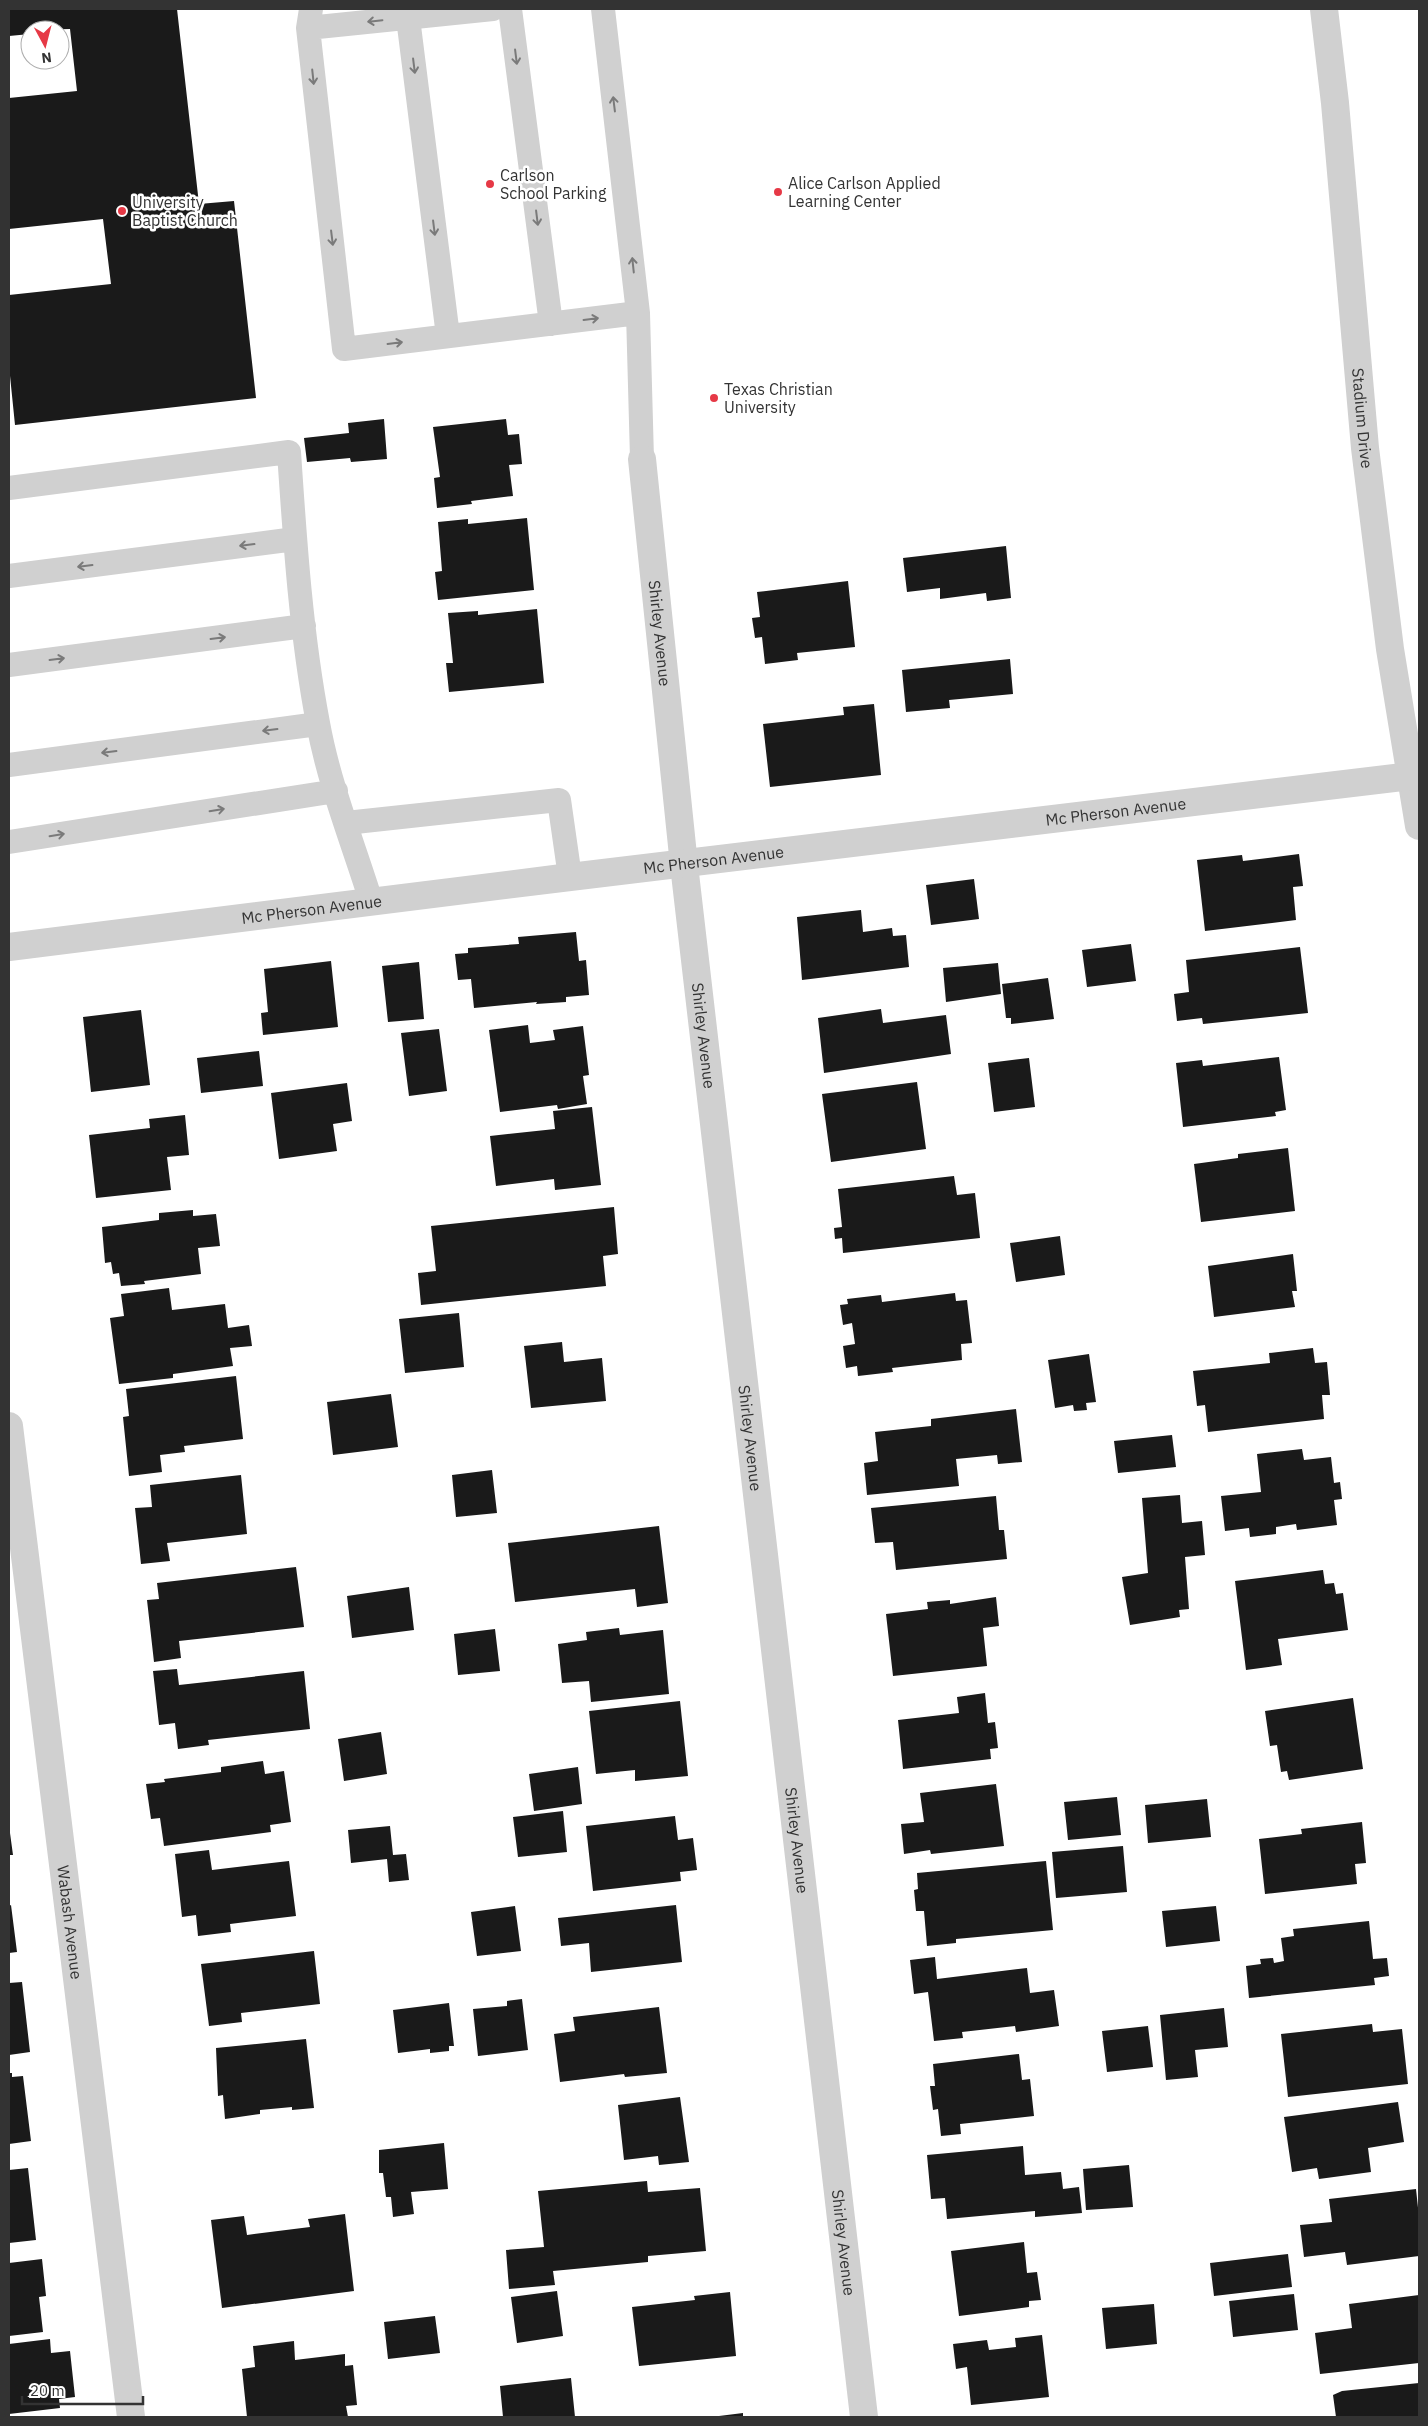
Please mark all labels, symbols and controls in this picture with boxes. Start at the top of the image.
one-way arrow [367,17,383,26]
north arrow [20,20,70,70]
text: N [40,48,53,67]
one-way arrow [511,49,521,65]
one-way arrow [409,58,419,74]
one-way arrow [308,68,318,84]
one-way arrow [609,96,619,112]
place label: Carlson School Parking [500,165,607,203]
place label: Alice Carlson Applied Learning Center [788,173,941,211]
marker: Carlson School Parking [484,178,496,190]
marker: Alice Carlson Applied Learning Center [772,186,784,198]
place label: University Baptist Church [132,192,238,230]
marker: University Baptist Church [116,205,128,217]
one-way arrow [532,210,542,226]
one-way arrow [429,219,439,235]
one-way arrow [327,230,337,246]
one-way arrow [628,257,638,273]
one-way arrow [583,314,599,324]
one-way arrow [387,338,403,348]
street label: Stadium Drive [1348,367,1377,470]
place label: Texas Christian University [724,379,833,417]
marker: Texas Christian University [708,392,720,404]
one-way arrow [239,540,255,550]
one-way arrow [78,561,94,571]
street label: Shirley Avenue [645,579,675,687]
one-way arrow [210,632,226,642]
one-way arrow [49,653,65,663]
one-way arrow [262,726,278,736]
one-way arrow [101,747,117,757]
street label: Mc Pherson Avenue [1044,793,1187,830]
one-way arrow [209,804,225,814]
one-way arrow [49,829,65,839]
street label: Mc Pherson Avenue [642,841,785,878]
street label: Mc Pherson Avenue [240,891,383,928]
street label: Shirley Avenue [688,982,720,1090]
street label: Shirley Avenue [734,1384,767,1492]
street label: Shirley Avenue [781,1786,813,1895]
street label: Wabash Avenue [53,1864,87,1981]
street label: Shirley Avenue [828,2189,860,2297]
scale bar [22,2374,144,2406]
text: 20 m [30,2381,65,2400]

